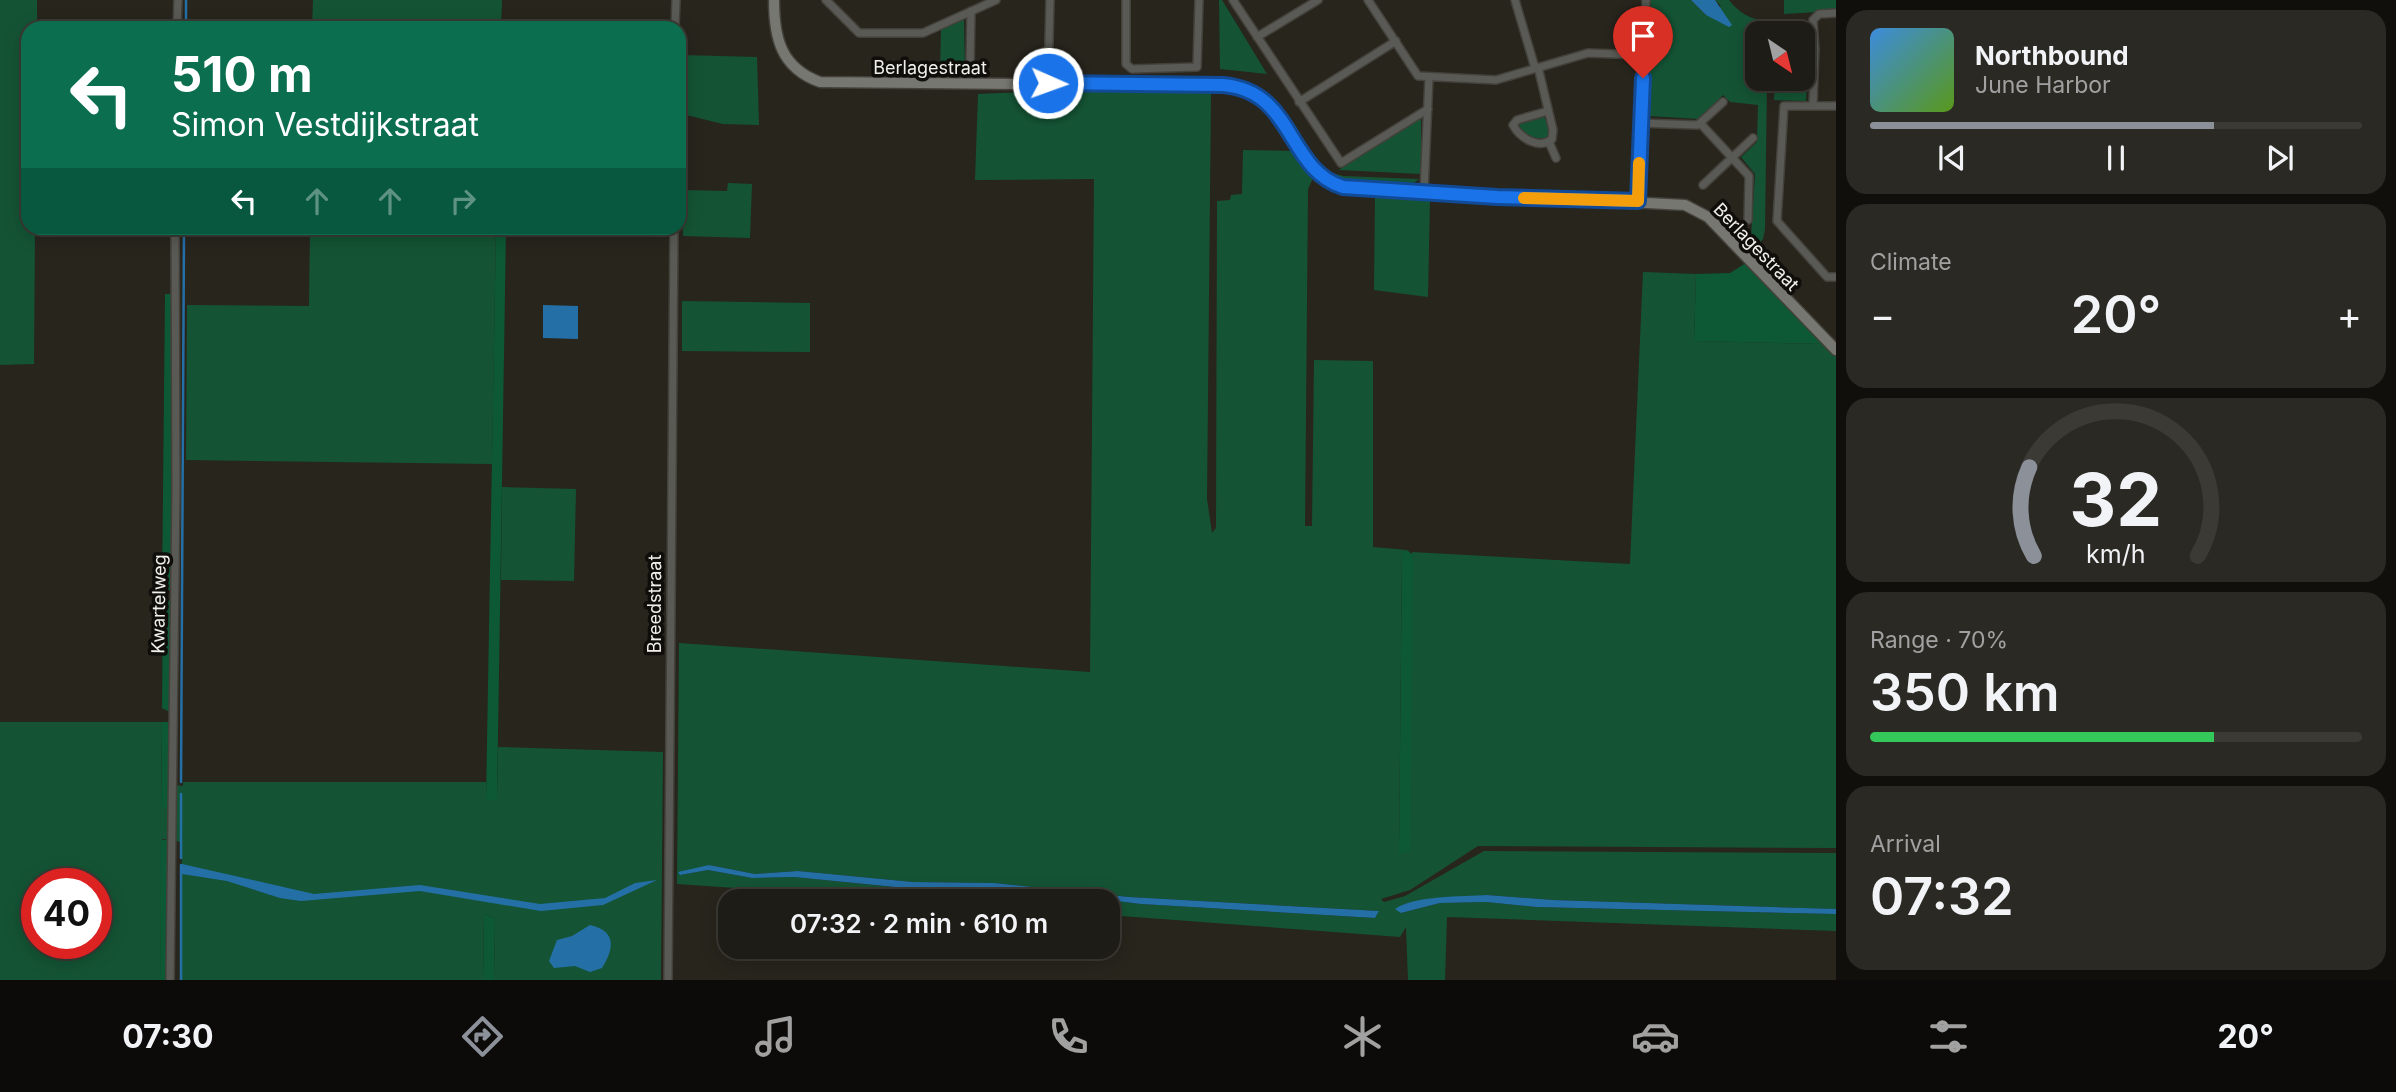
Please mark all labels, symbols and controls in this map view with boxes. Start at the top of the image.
pin [1613,6,1673,78]
icon: arrive [1624,17,1662,55]
north arrow [1745,21,1815,91]
map controls [1745,21,1815,91]
text: Northbound [1975,40,2129,71]
text: 510 m [171,45,313,104]
position arrow [1011,46,1085,120]
icon: left [56,49,147,140]
street label: Berlagestraat [873,57,987,78]
text: June Harbor [1975,71,2111,99]
text: Simon Vestdijkstraat [171,105,479,144]
icon: previous [1933,139,1971,177]
icon: pause [2097,139,2135,177]
icon: next [2261,139,2299,177]
icon: left [225,182,263,220]
icon: ahead [298,182,336,220]
icon: ahead [371,182,409,220]
icon: right [444,182,482,220]
street label: Berlagestraat [1709,198,1803,295]
text: Climate [1870,248,1952,276]
text: 20° [2071,283,2161,346]
text: − [1870,292,1895,338]
text: + [2337,292,2362,338]
text: 32 [2070,455,2162,544]
text: km/h [2086,539,2146,569]
street label: Kwartelweg [147,554,170,654]
street label: Breedstraat [644,555,665,653]
text: Range · 70% [1870,626,2008,654]
text: 350 km [1870,661,2060,724]
text: Arrival [1870,830,1941,858]
text: 07:32 [1870,865,2014,928]
speed limit sign: 40 [21,868,112,959]
text: 07:32 · 2 min · 610 m [790,908,1048,939]
icon: directions [458,1012,507,1061]
icon: music [751,1012,800,1061]
icon: phone [1044,1012,1093,1061]
icon: climate [1338,1012,1387,1061]
icon: car [1631,1012,1680,1061]
icon: filters [1924,1012,1973,1061]
text: 07:30 [122,1017,214,1056]
text: 20° [2217,1017,2274,1056]

